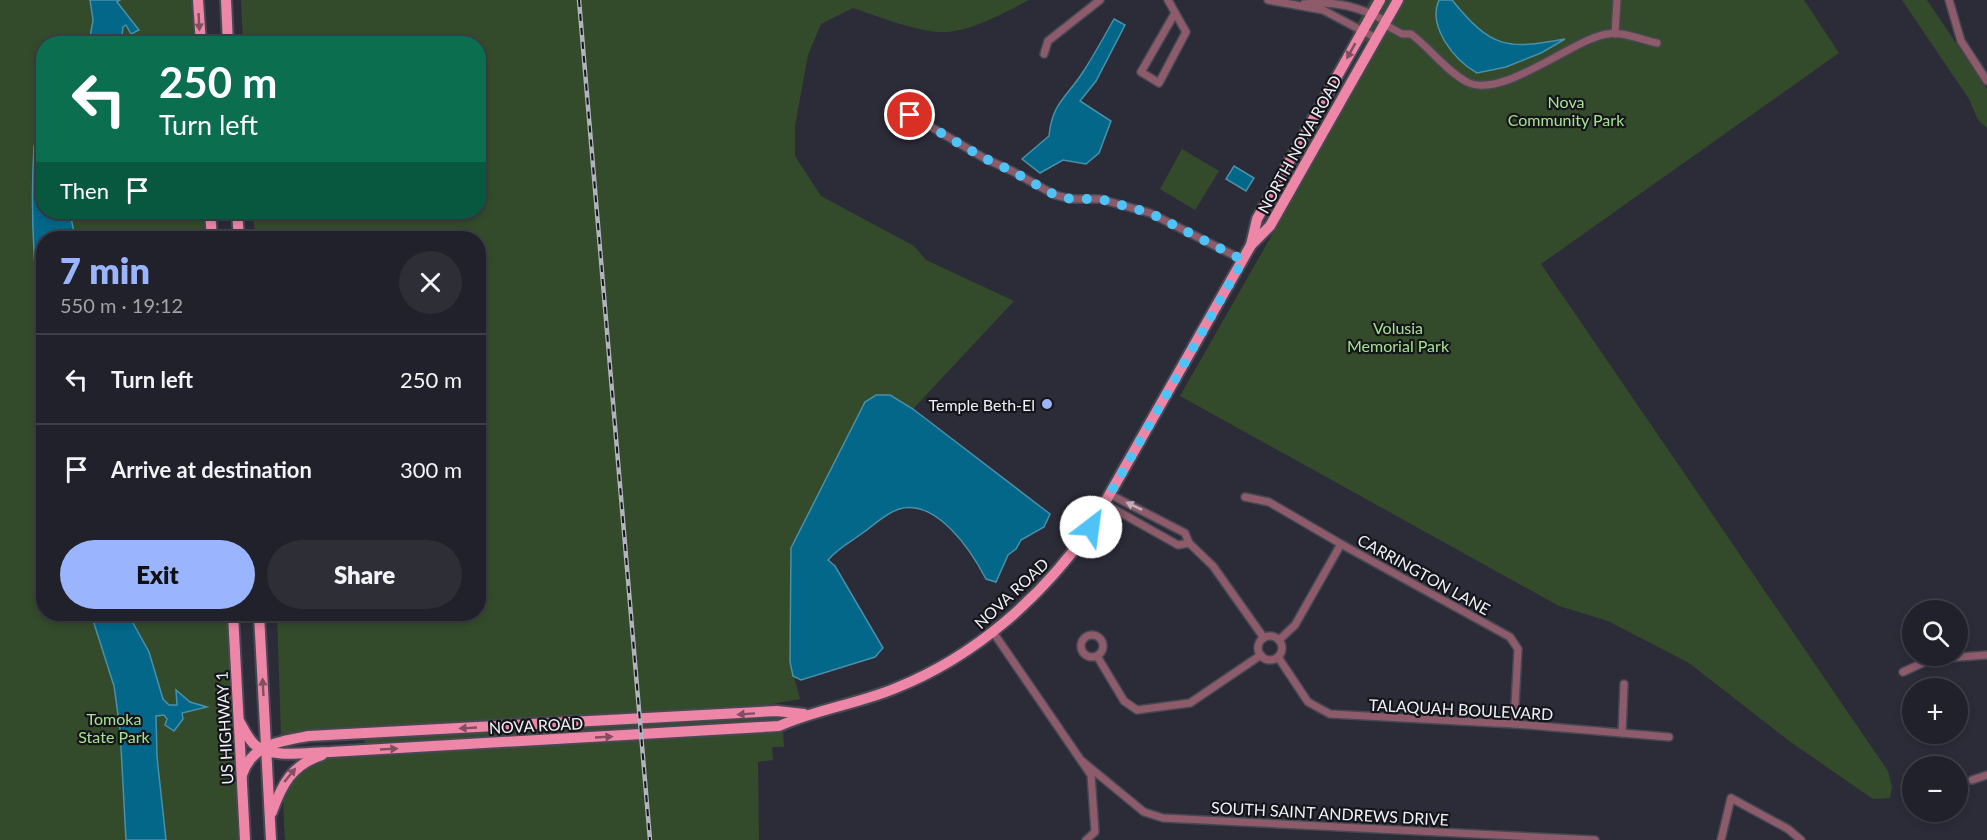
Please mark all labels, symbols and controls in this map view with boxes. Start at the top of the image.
one-way arrow [195,12,204,31]
one-way arrow [1346,43,1356,60]
text: 250 m [159,57,277,107]
icon: left [60,60,138,138]
street label: NORTH NOVA ROAD [1253,72,1345,216]
pin [884,89,935,140]
park label: Nova Community Park [1508,92,1625,129]
icon: arrive [893,98,926,131]
text: Turn left [159,108,258,141]
icon: arrive [121,174,154,207]
text: Then [60,177,109,204]
text: 7 min [60,248,150,292]
button: close [399,251,462,314]
text: 550 m · 19:12 [60,293,183,317]
park label: Volusia Memorial Park [1347,318,1450,355]
icon: left [60,363,93,396]
text: Turn left [111,366,193,393]
text: 250 m [400,366,462,393]
place label: Temple Beth-El [928,395,1035,414]
marker: Temple Beth-El [1040,397,1054,411]
icon: arrive [60,453,93,486]
text: Arrive at destination [111,456,312,483]
text: 300 m [400,456,462,483]
position arrow [1059,495,1123,559]
one-way arrow [1125,501,1143,511]
street label: CARRINGTON LANE [1354,530,1494,618]
button: Exit [60,540,255,609]
button: Share [267,540,462,609]
street label: NOVA ROAD [970,554,1052,632]
map controls [1902,600,1968,822]
button: search [1902,600,1968,666]
street label: US HIGHWAY 1 [212,671,236,785]
one-way arrow [258,677,267,696]
button: + [1902,678,1968,744]
street label: TALAQUAH BOULEVARD [1368,695,1554,723]
park label: Tomoka State Park [78,709,151,746]
one-way arrow [737,709,756,718]
street label: NOVA ROAD [488,713,584,737]
one-way arrow [458,723,477,732]
one-way arrow [595,732,614,741]
one-way arrow [379,744,398,753]
button: − [1902,756,1968,822]
one-way arrow [283,768,296,783]
street label: SOUTH SAINT ANDREWS DRIVE [1211,797,1449,829]

